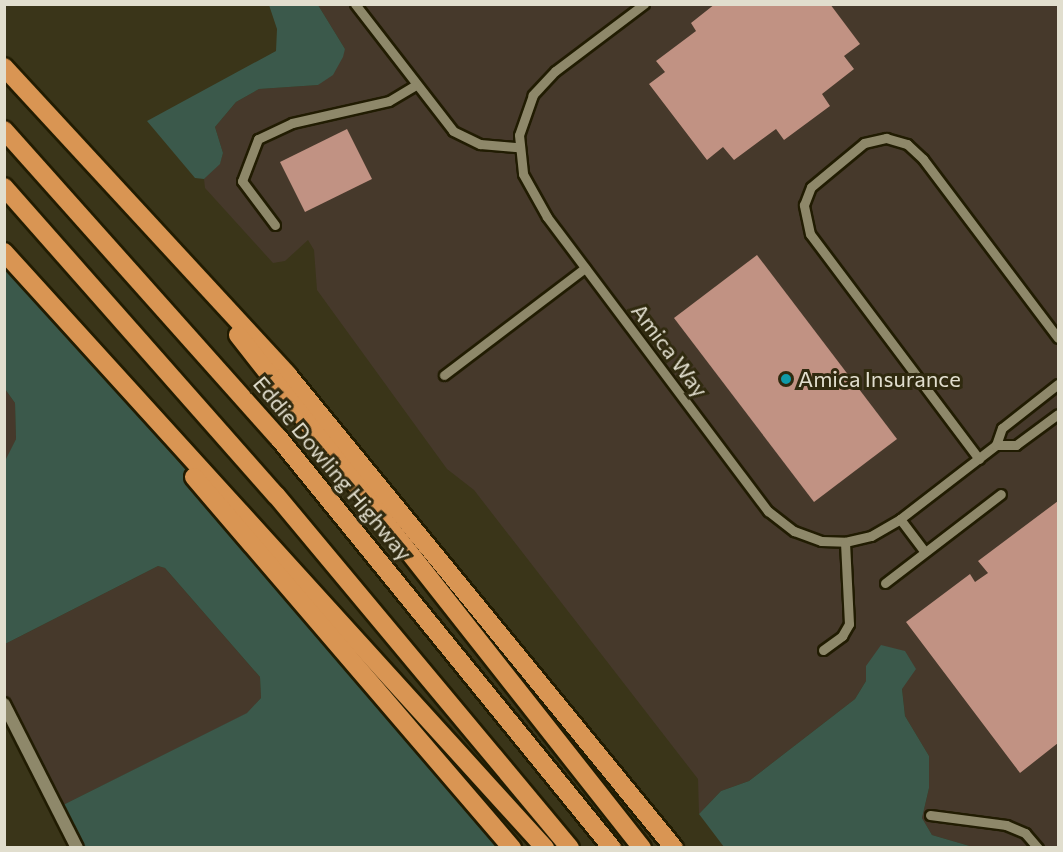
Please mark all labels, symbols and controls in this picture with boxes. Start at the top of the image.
street label: Amica Way [626,298,714,402]
place label: Amica Insurance [798,366,961,392]
street label: Eddie Dowling Highway [248,370,418,566]
marker: Amica Insurance [779,372,793,386]

